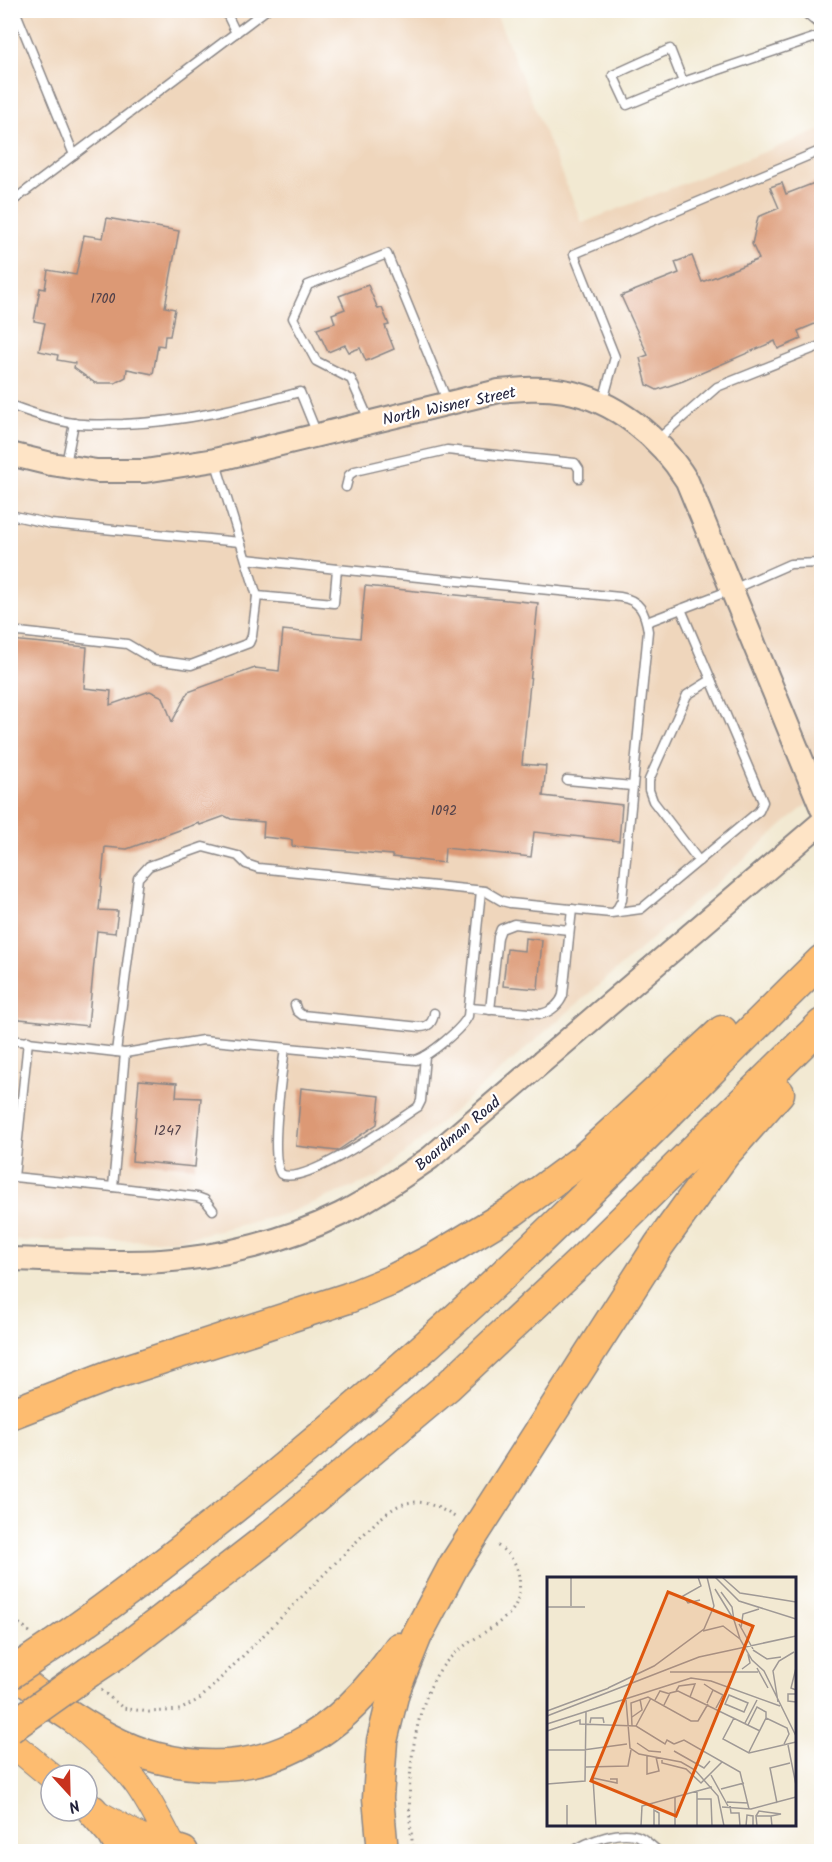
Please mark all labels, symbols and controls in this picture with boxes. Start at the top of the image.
house number: 1700 [91,288,115,310]
street label: North Wisner Street [380,380,519,433]
house number: 1092 [431,800,457,822]
street label: Boardman Road [410,1090,507,1178]
house number: 1247 [154,1120,181,1142]
inset map [547,1577,796,1826]
north arrow [39,1763,99,1823]
text: N [65,1792,83,1819]

